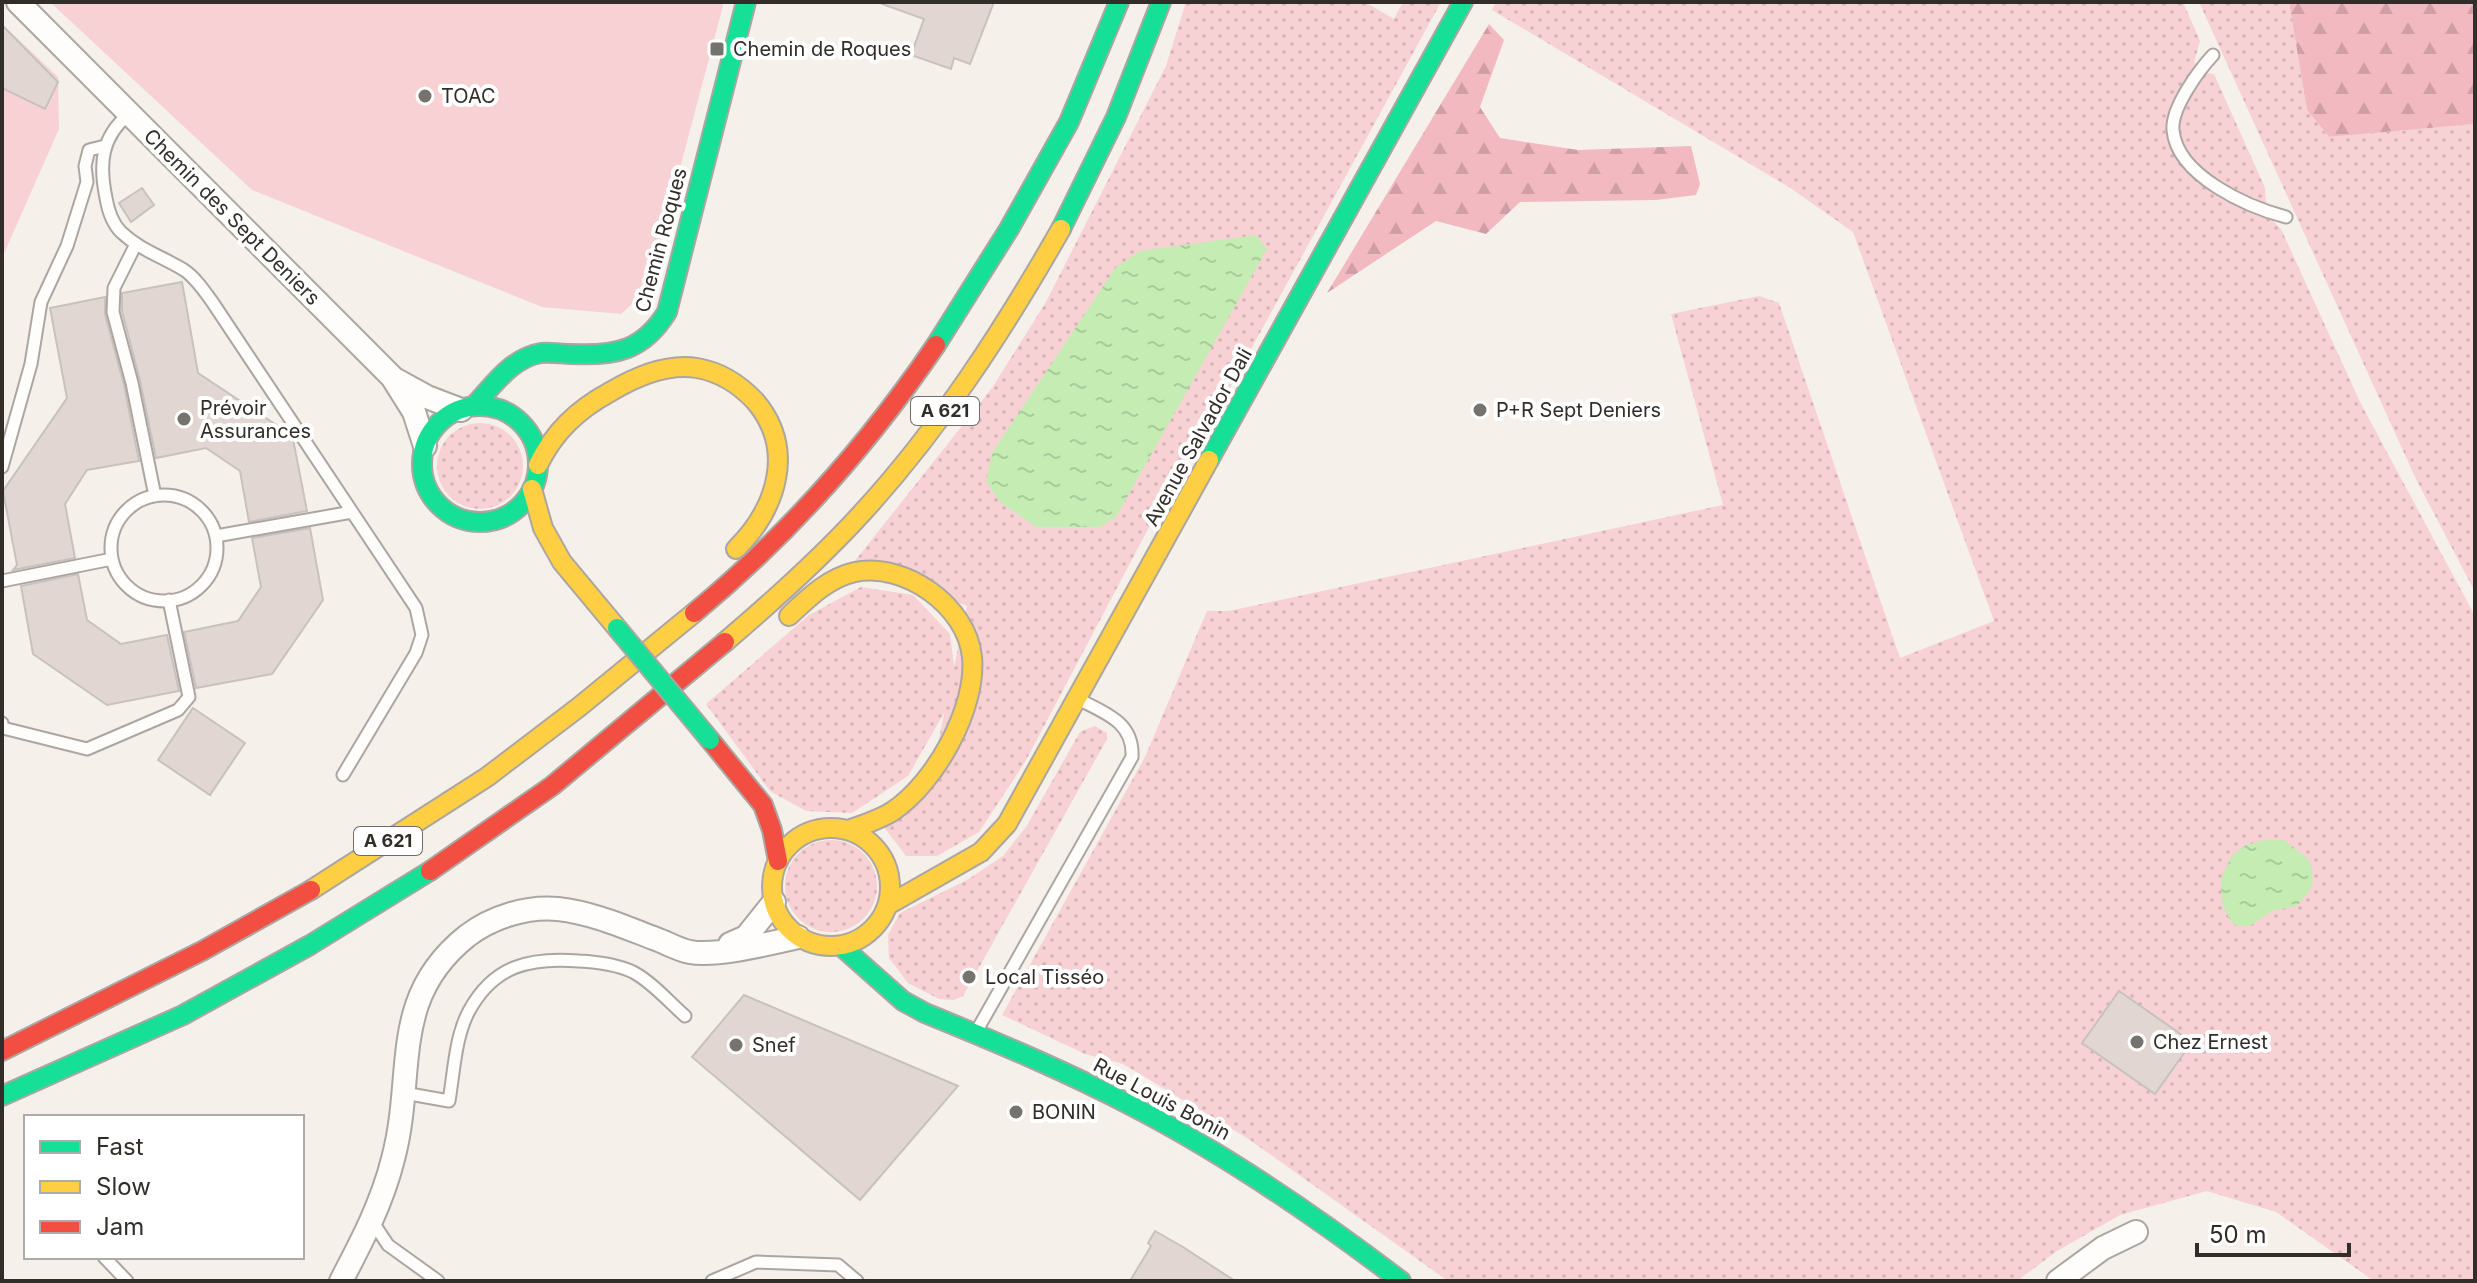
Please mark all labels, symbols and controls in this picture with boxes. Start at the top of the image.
place label: Chemin de Roques [733,37,911,61]
marker: Chemin de Roques [708,40,726,58]
place label: TOAC [441,84,496,108]
marker: TOAC [416,87,434,105]
street label: Chemin des Sept Deniers [139,124,325,310]
street label: Chemin Roques [630,165,692,315]
street label: Avenue Salvador Dali [1139,344,1257,530]
place label: Prévoir Assurances [200,396,311,443]
road number: A 621 [911,397,979,425]
place label: P+R Sept Deniers [1496,398,1661,422]
marker: P+R Sept Deniers [1471,401,1489,419]
marker: Prévoir Assurances [175,410,193,428]
road number: A 621 [354,827,422,855]
place label: Local Tisséo [985,965,1104,989]
marker: Local Tisséo [960,968,978,986]
place label: Chez Ernest [2153,1030,2268,1054]
place label: Snef [752,1033,796,1057]
marker: Chez Ernest [2128,1033,2146,1051]
marker: Snef [727,1036,745,1054]
street label: Rue Louis Bonin [1089,1053,1235,1145]
place label: BONIN [1032,1100,1096,1124]
marker: BONIN [1007,1103,1025,1121]
legend [24,1115,304,1259]
text: Fast [96,1132,144,1161]
text: Slow [96,1172,151,1201]
scale bar [2197,1207,2349,1257]
text: Jam [96,1212,144,1241]
text: 50 m [2209,1220,2267,1249]

